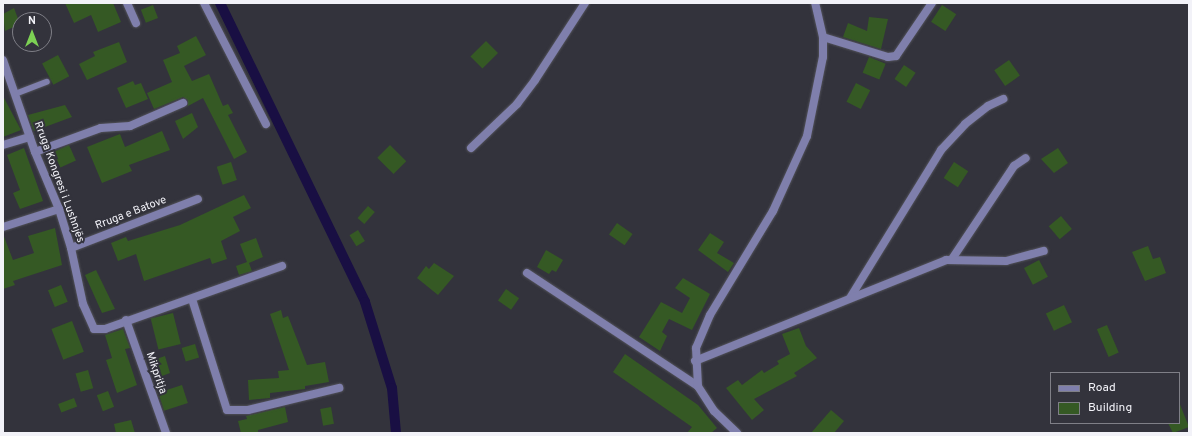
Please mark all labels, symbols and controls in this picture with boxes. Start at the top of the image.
north arrow [12,12,52,52]
text: N [28,14,36,28]
street label: Rruga Kongresi i Lushnjës [31,120,87,244]
street label: Rruga e Batove [93,193,169,233]
street label: Mikpritja [143,350,169,396]
legend [1050,372,1180,424]
text: Road [1088,380,1116,396]
text: Building [1088,400,1132,416]

